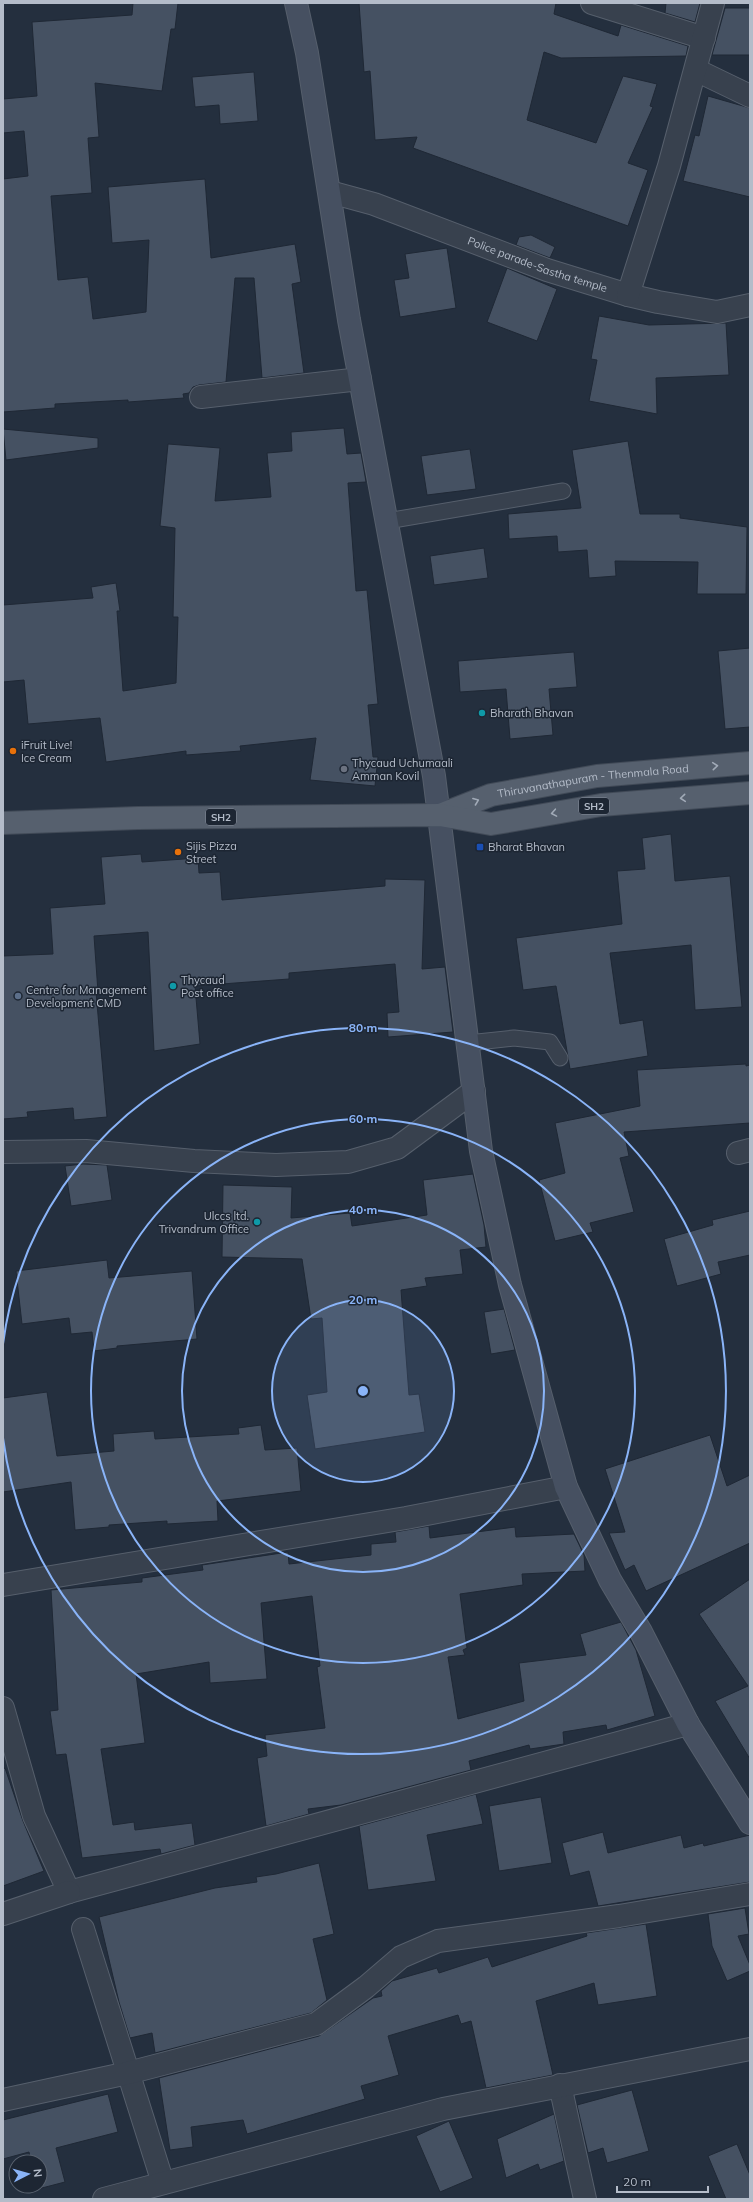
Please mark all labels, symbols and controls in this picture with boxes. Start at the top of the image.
street label: Police parade-Sastha temple [466,233,609,295]
place label: Bharath Bhavan [490,706,573,720]
marker: Bharath Bhavan [477,708,487,718]
place label: iFruit Live! Ice Cream [21,738,72,765]
marker: iFruit Live! Ice Cream [8,746,18,756]
place label: Thycaud Uchumaali Amman Kovil [352,756,453,783]
street label: Thiruvanathapuram - Thenmala Road [496,761,689,801]
one-way arrow [712,762,718,771]
marker: Thycaud Uchumaali Amman Kovil [339,764,349,774]
one-way arrow [680,794,686,803]
one-way arrow [472,797,479,805]
road number: SH2 [579,798,609,814]
one-way arrow [551,808,557,817]
road number: SH2 [206,809,236,825]
place label: Sijis Pizza Street [186,839,237,866]
place label: Bharat Bhavan [488,840,565,854]
marker: Bharat Bhavan [475,842,485,852]
marker: Sijis Pizza Street [173,847,183,857]
place label: Thycaud Post office [181,973,234,1000]
marker: Thycaud Post office [168,981,178,991]
place label: Centre for Management Development CMD [26,983,147,1010]
marker: Centre for Management Development CMD [13,991,23,1001]
text: 80 m [349,1020,377,1035]
text: 60 m [349,1111,377,1126]
text: 40 m [349,1202,377,1217]
place label: Ulccs ltd. Trivandrum Office [159,1209,249,1236]
marker: Ulccs ltd. Trivandrum Office [252,1217,262,1227]
text: 20 m [349,1292,377,1307]
centre of rings [356,1384,370,1398]
north arrow [8,2154,48,2194]
text: N [31,2168,45,2178]
scale bar [617,2168,708,2194]
text: 20 m [623,2174,651,2189]

